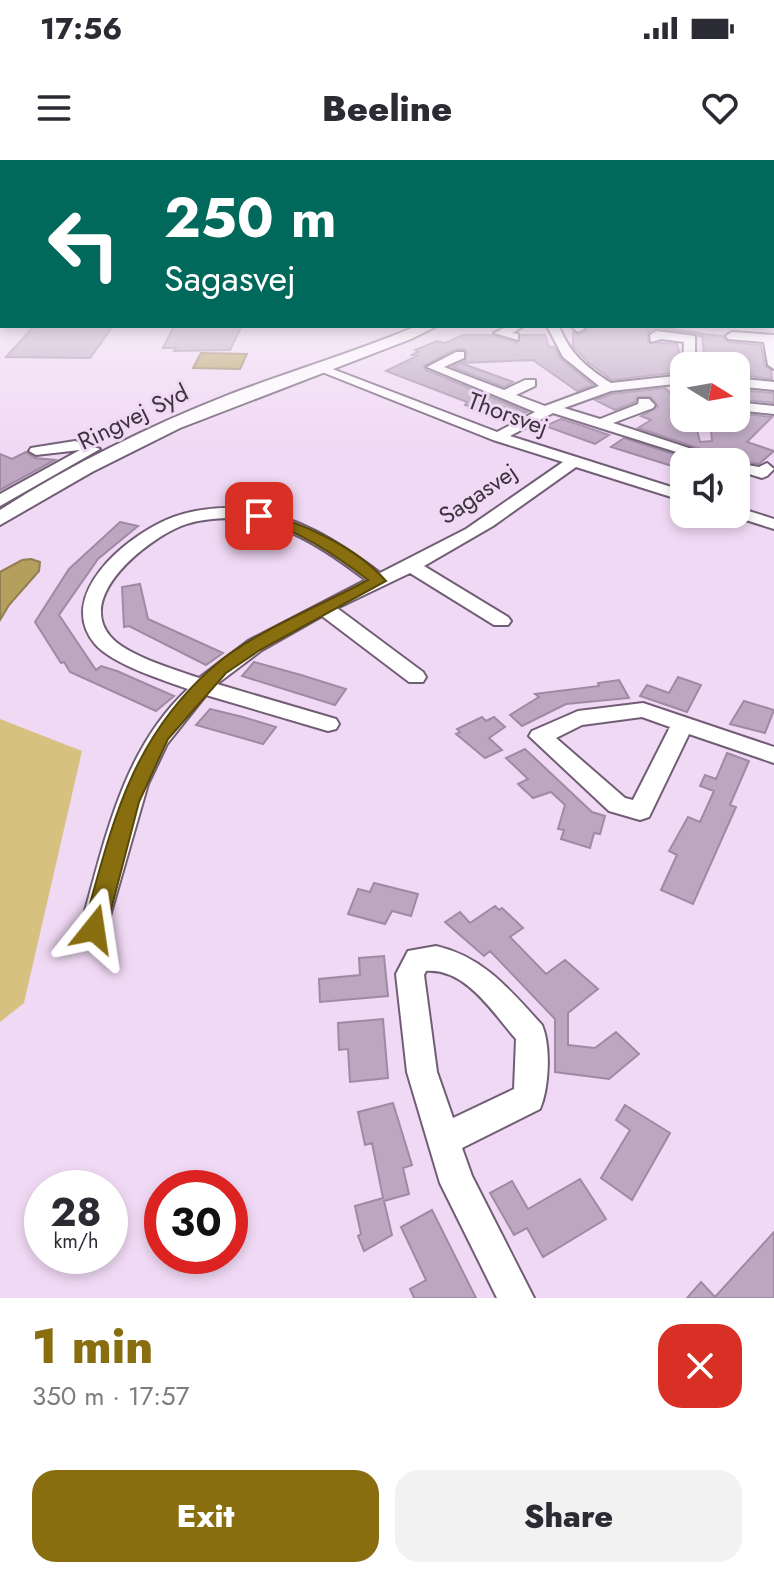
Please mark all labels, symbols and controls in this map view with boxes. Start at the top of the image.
text: 17:56 [40,7,122,50]
text: Beeline [322,82,452,134]
icon: menu [32,86,76,130]
icon: heart [698,86,742,130]
text: 250 m [164,177,337,258]
icon: left [32,192,136,296]
text: Sagasvej [164,252,296,304]
north arrow [670,352,750,432]
map controls [670,352,750,528]
street label: Ringvej Syd [72,375,194,458]
street label: Thorsvej [463,383,553,444]
button: sound [670,448,750,528]
street label: Sagasvej [431,454,524,533]
pin [225,482,293,550]
icon: arrive [237,494,281,538]
position arrow [52,887,136,971]
speed limit sign: 30 [144,1170,248,1274]
text: 28 [50,1183,102,1241]
text: km/h [53,1227,99,1256]
text: 1 min [32,1312,153,1381]
button: close [658,1324,742,1408]
text: 350 m · 17:57 [32,1377,189,1415]
button: Exit [32,1470,379,1562]
button: Share [395,1470,742,1562]

